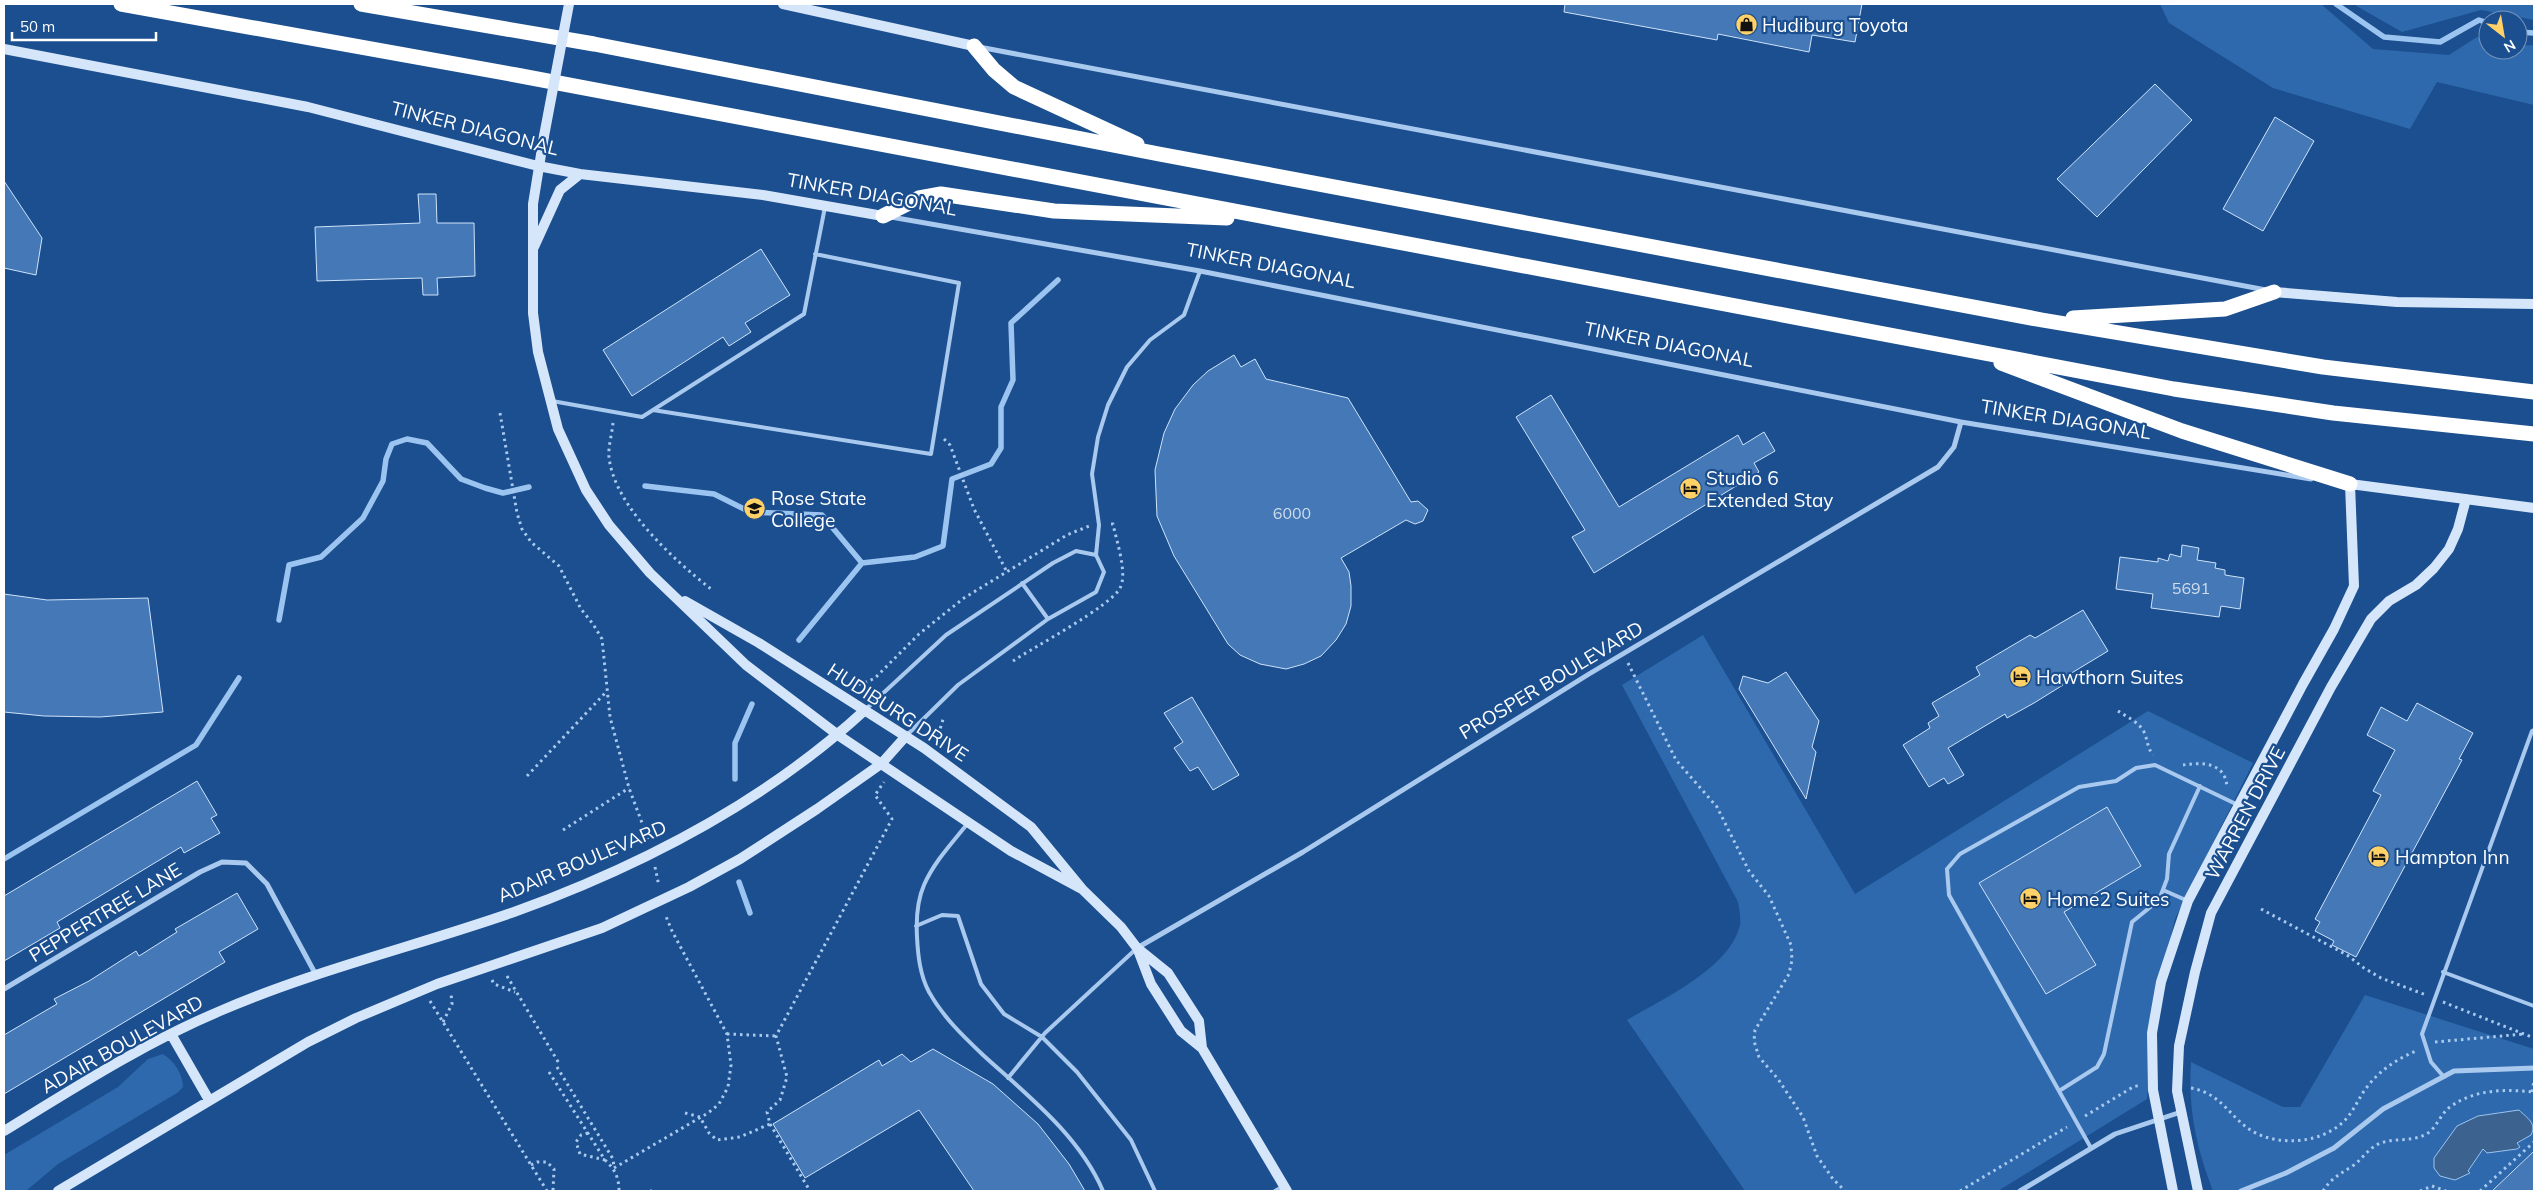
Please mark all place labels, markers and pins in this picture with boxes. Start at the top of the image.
shop icon: Hudiburg Toyota [1734,13,1758,37]
place label: Hudiburg Toyota [1762,13,1908,37]
place label: Studio 6 Extended Stay [1706,466,1833,512]
hotel icon: Studio 6 Extended Stay [1678,477,1702,501]
place label: Rose State College [771,486,866,532]
school or university icon: Rose State College [743,497,767,521]
hotel icon: Hawthorn Suites [2008,665,2032,689]
place label: Hawthorn Suites [2036,665,2184,689]
hotel icon: Hampton Inn [2367,845,2391,869]
place label: Hampton Inn [2395,845,2510,869]
hotel icon: Home2 Suites [2019,887,2043,911]
place label: Home2 Suites [2047,887,2169,911]

